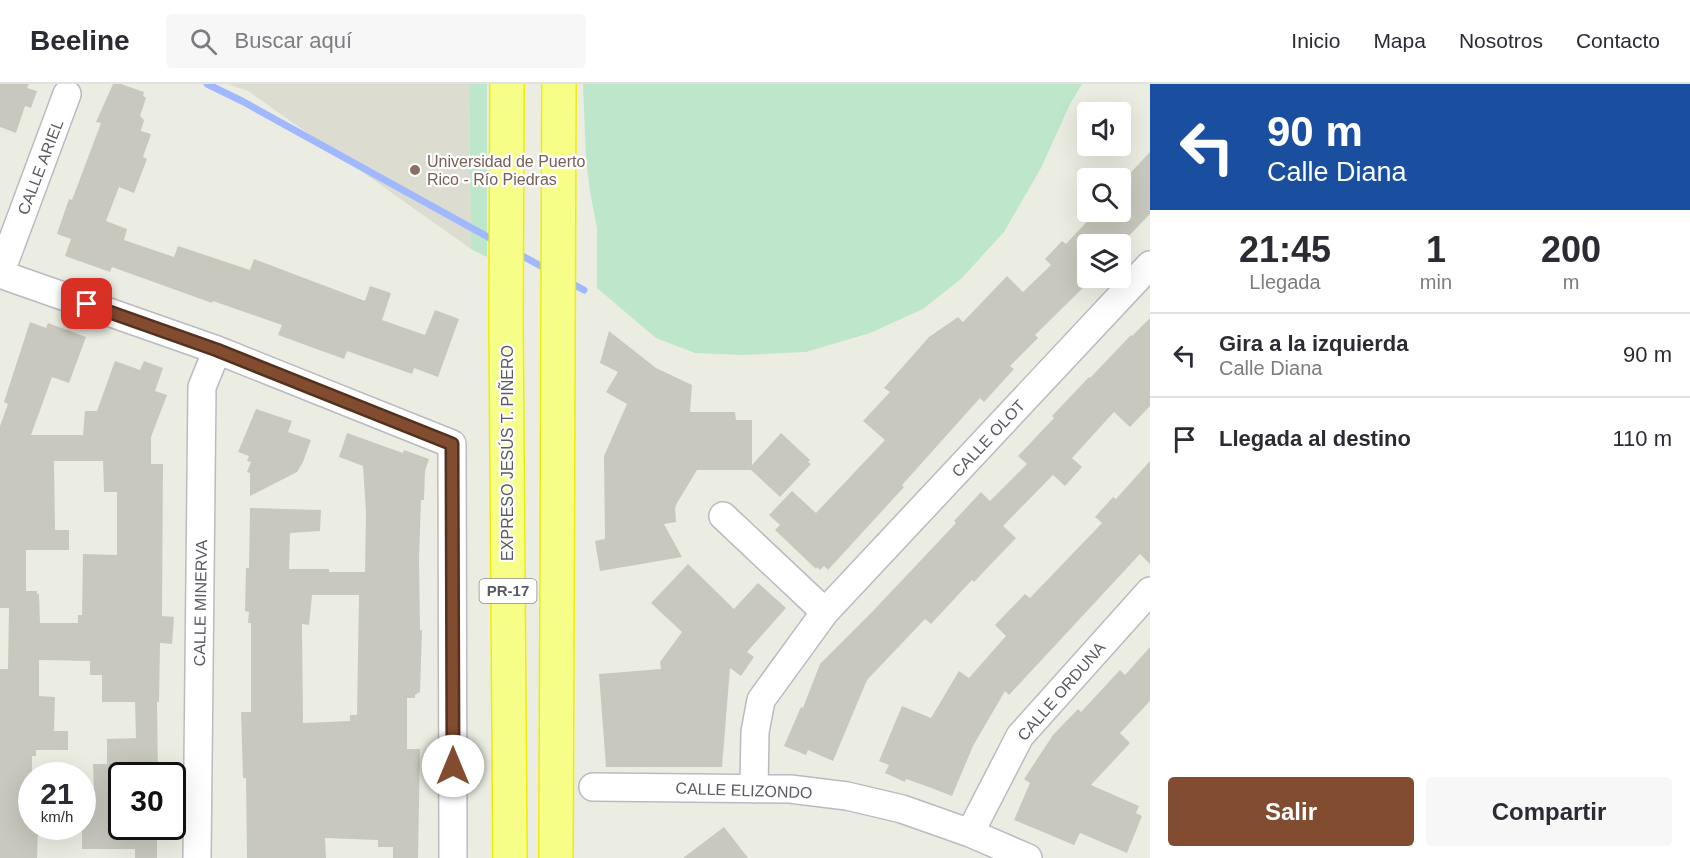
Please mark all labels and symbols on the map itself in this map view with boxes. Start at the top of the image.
street label: CALLE ARIEL [15,117,66,217]
place label: Universidad de Puerto Rico - Río Piedras [427,153,585,188]
marker: Universidad de Puerto Rico - Río Piedras [408,163,422,177]
pin [61,278,112,329]
street label: EXPRESO JESÚS T. PIÑERO [497,345,516,561]
street label: CALLE OLOT [948,396,1028,480]
street label: CALLE MINERVA [191,539,210,666]
road number: PR-17 [480,579,536,603]
street label: CALLE ORDUNA [1014,639,1109,744]
position arrow [421,734,485,798]
speed limit sign: 30 [108,762,186,840]
street label: CALLE ELIZONDO [675,780,813,801]

